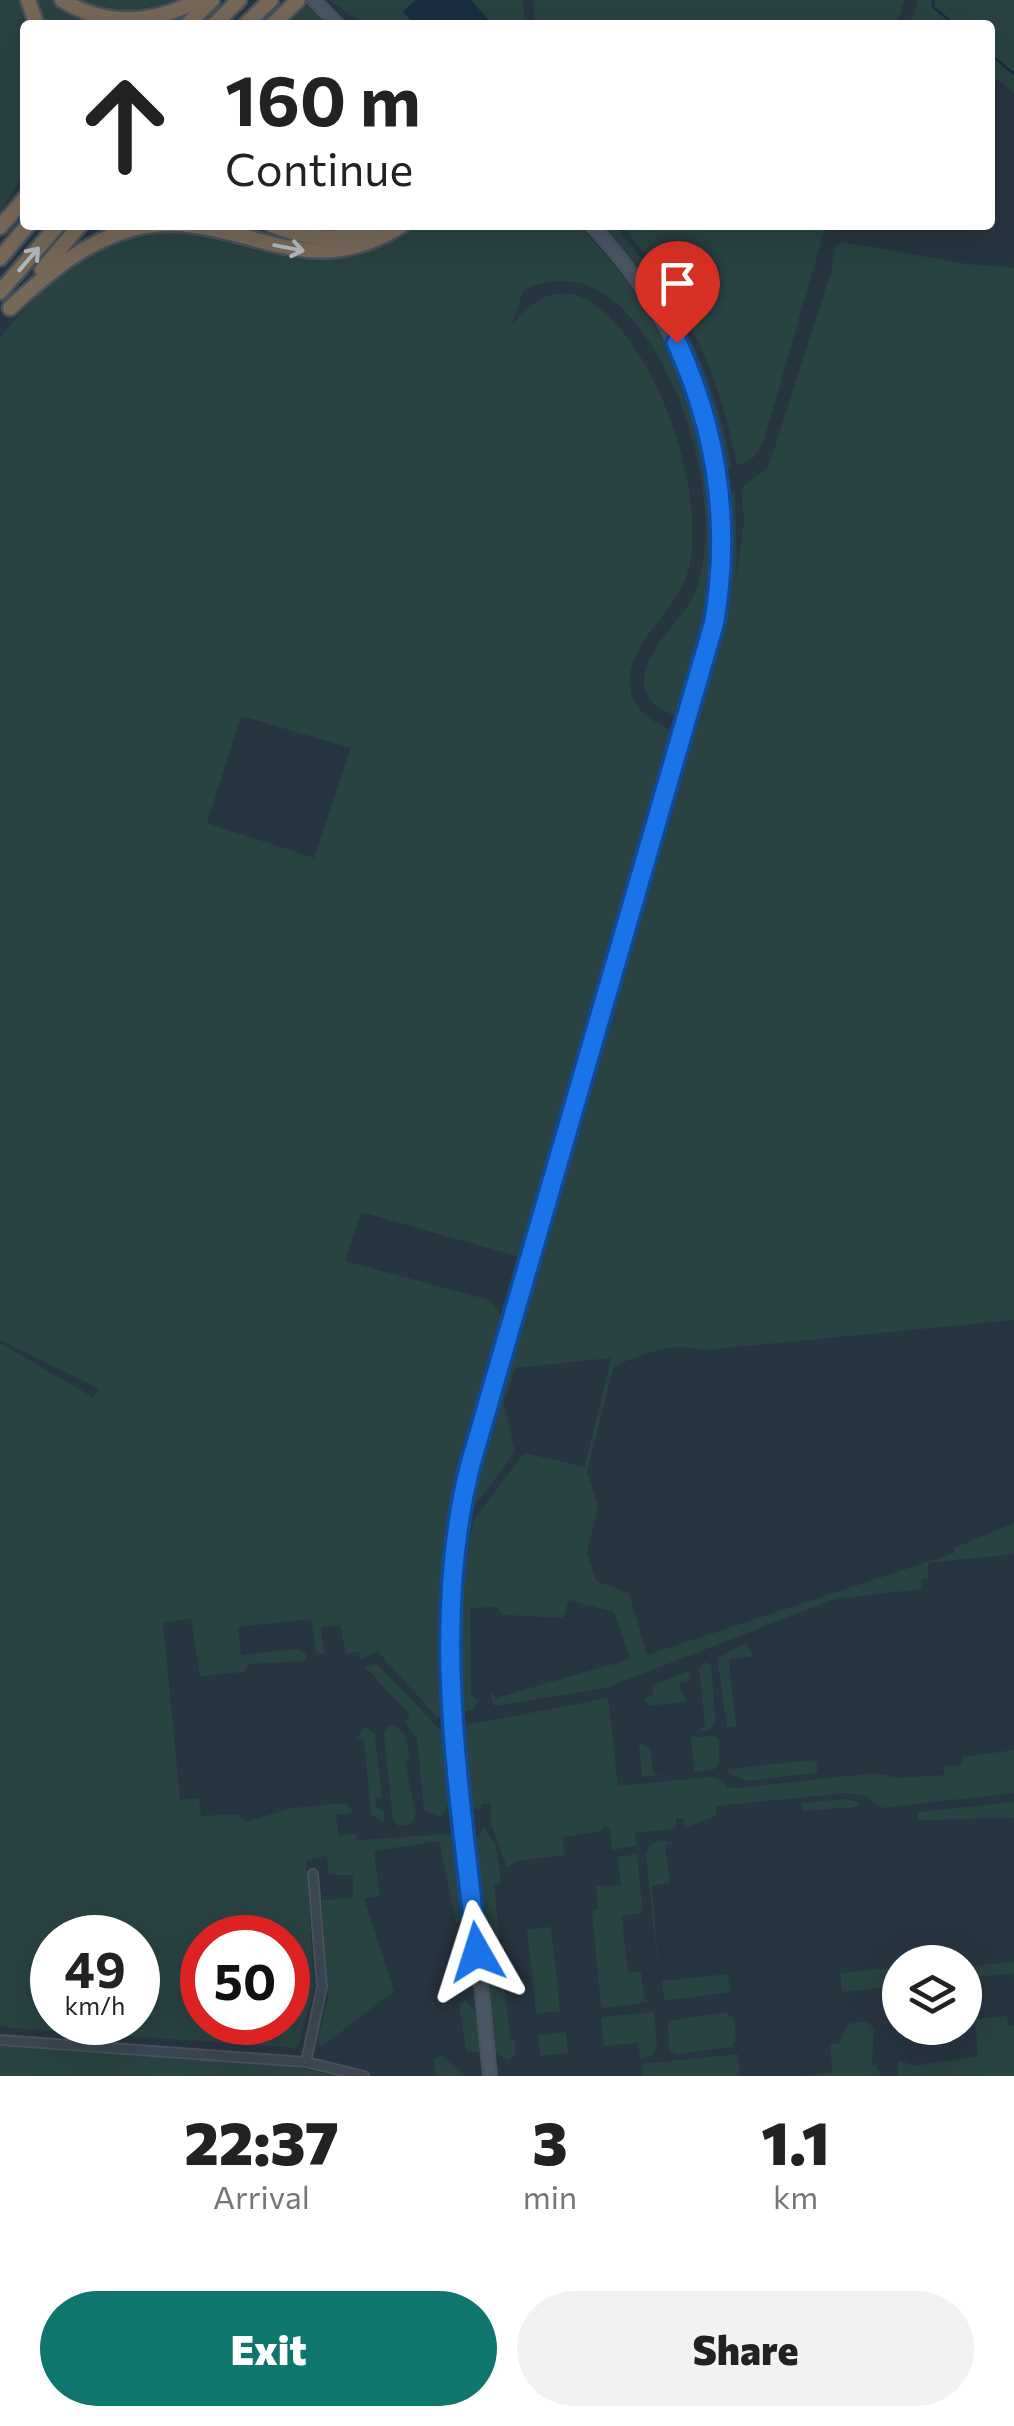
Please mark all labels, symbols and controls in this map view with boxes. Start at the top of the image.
text: 160 m [225,55,421,140]
icon: ahead [60,60,190,190]
text: Continue [225,140,413,195]
one-way arrow [272,239,305,258]
pin [635,241,720,344]
one-way arrow [17,246,39,272]
icon: arrive [650,256,705,311]
position arrow [425,1900,529,2004]
speed limit sign: 50 [180,1915,310,2045]
text: 49 [64,1937,126,1998]
map controls [882,1945,982,2045]
button: layers [882,1945,982,2045]
text: km/h [65,1990,125,2020]
text: 22:37 [184,2104,339,2177]
text: 3 [532,2104,568,2177]
text: 1.1 [761,2104,830,2177]
text: Arrival [213,2176,310,2216]
text: min [523,2176,577,2216]
text: km [773,2176,818,2216]
button: Exit [40,2291,497,2406]
button: Share [517,2291,974,2406]

